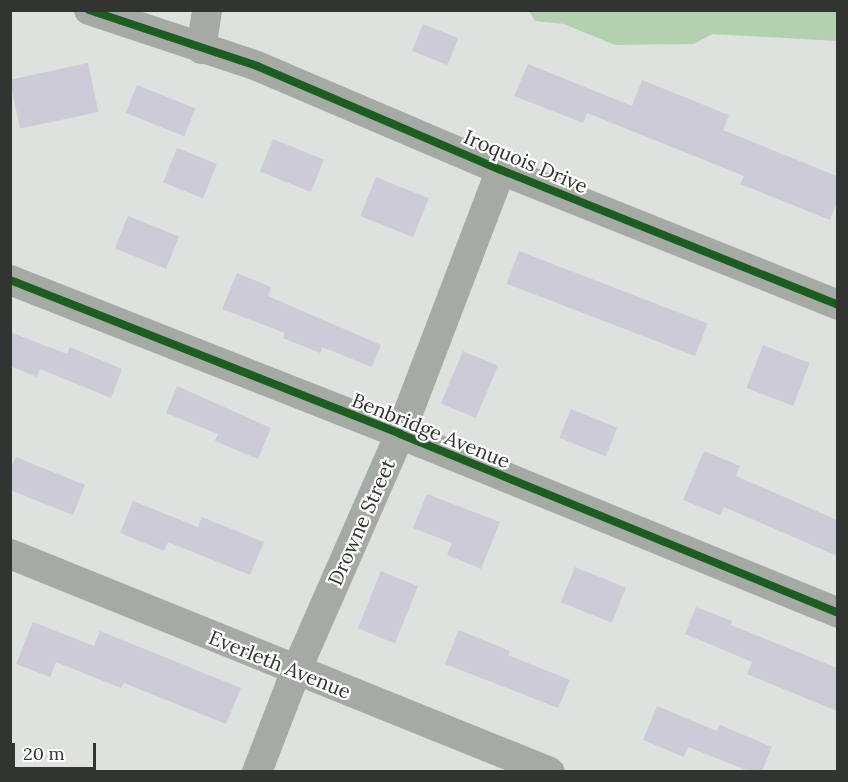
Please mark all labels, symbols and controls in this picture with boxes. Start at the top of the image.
street label: Iroquois Drive [461,124,591,198]
street label: Benbridge Avenue [349,387,513,473]
street label: Drowne Street [322,455,400,589]
street label: Everleth Avenue [206,625,354,703]
scale bar [15,731,99,769]
text: 20 m [23,742,65,765]

